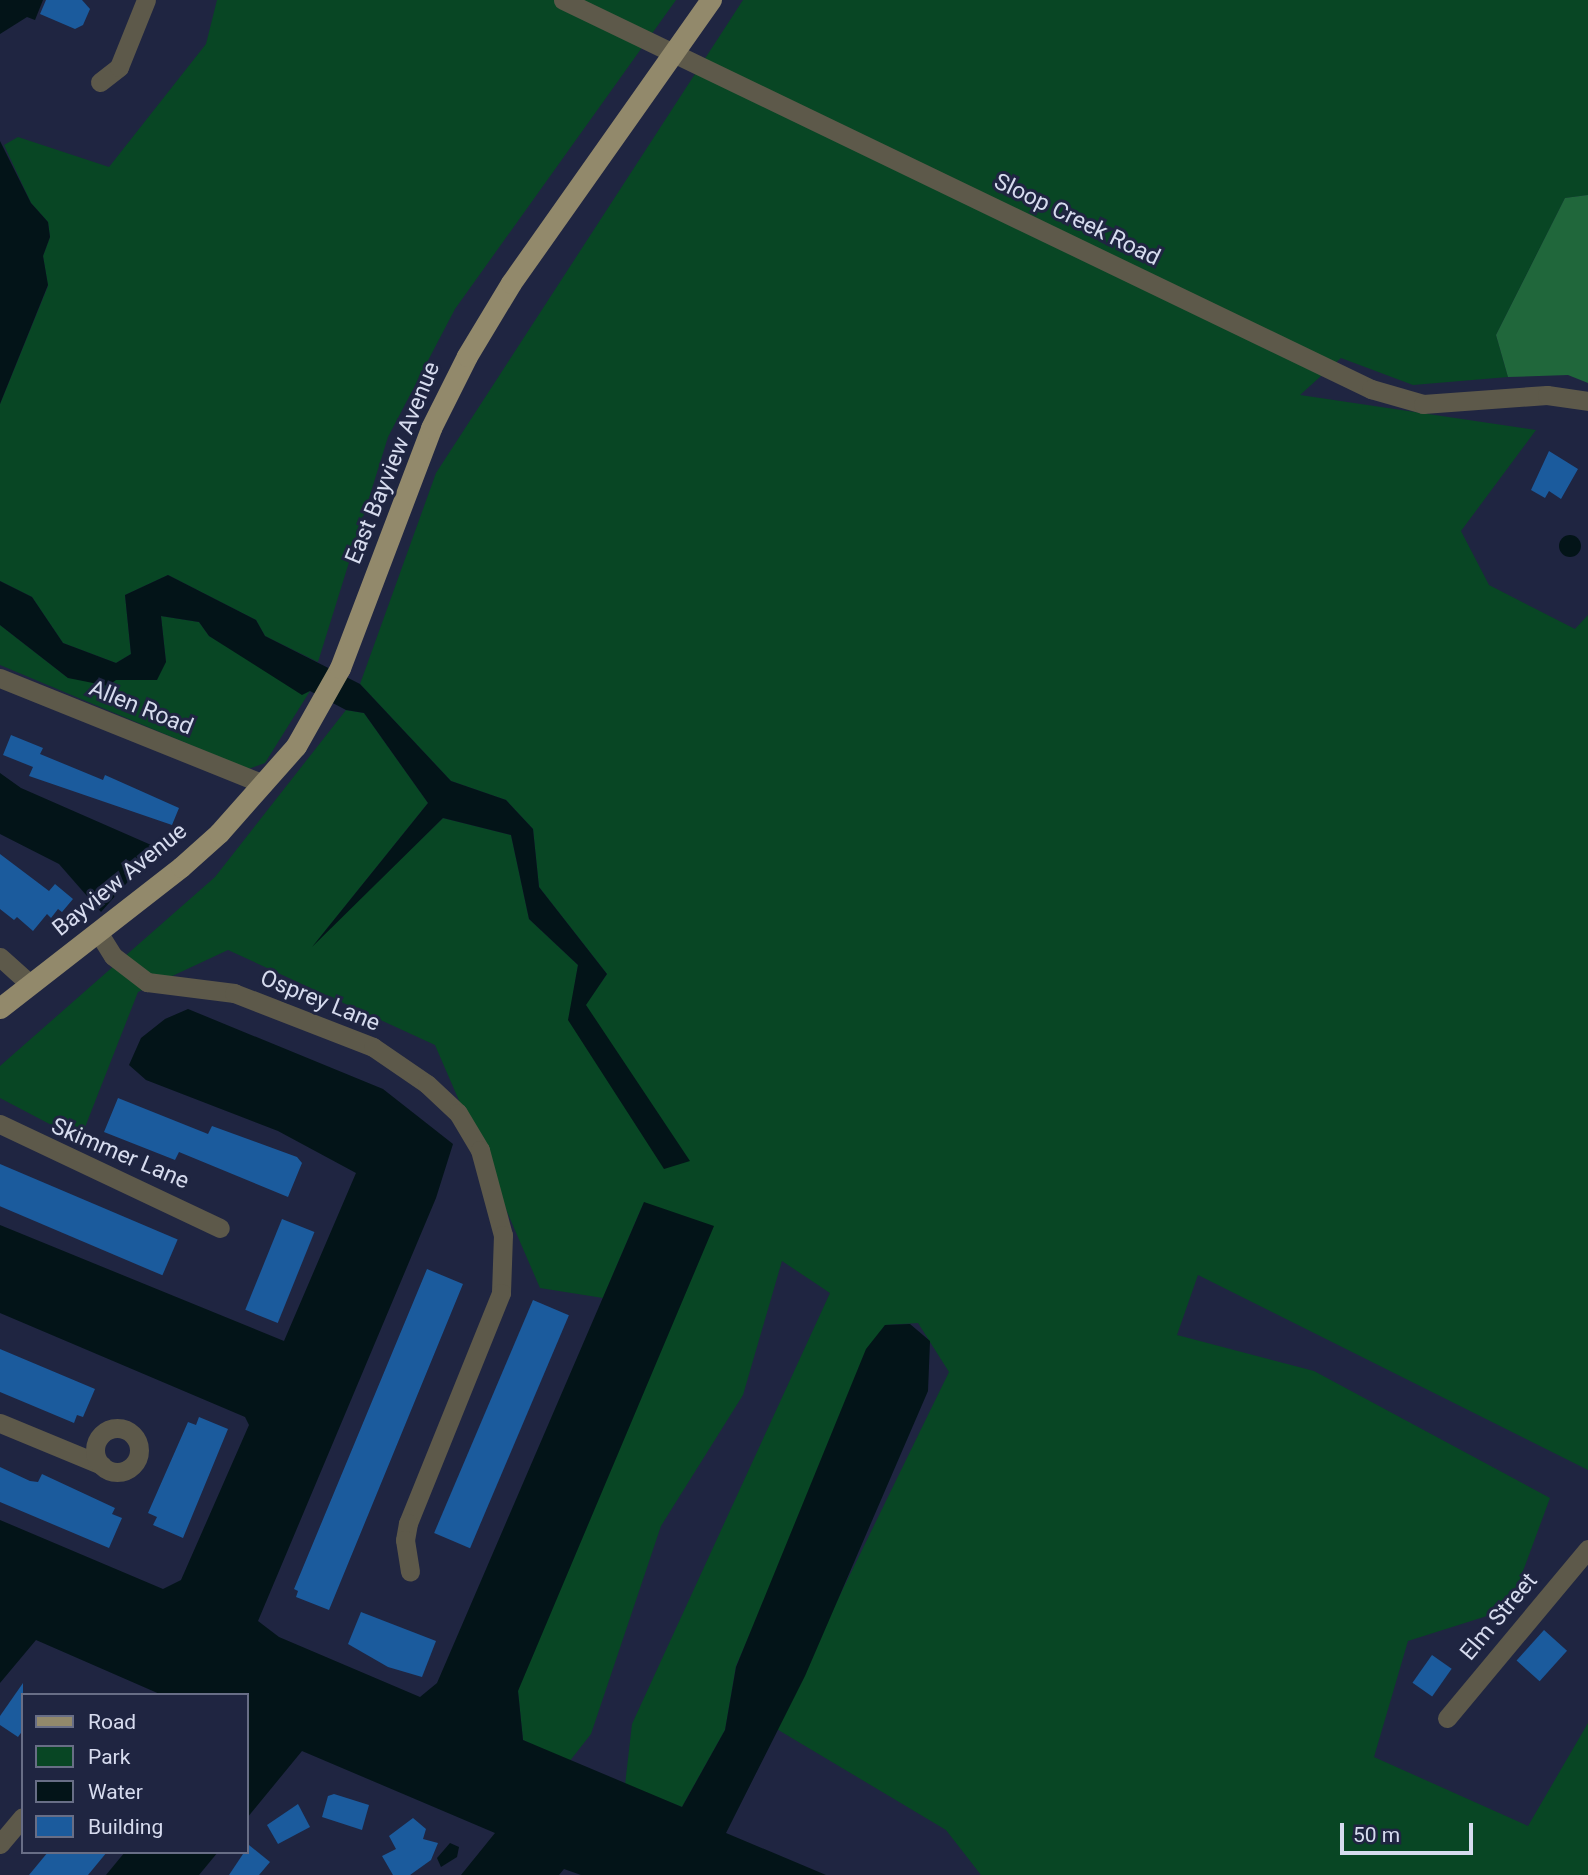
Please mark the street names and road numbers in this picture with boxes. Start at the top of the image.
street label: Sloop Creek Road [990,168,1164,272]
street label: East Bayview Avenue [340,358,446,568]
street label: Allen Road [85,675,197,741]
street label: Bayview Avenue [47,817,193,943]
street label: Osprey Lane [256,964,384,1038]
street label: Skimmer Lane [47,1113,193,1195]
street label: Elm Street [1455,1568,1543,1666]

